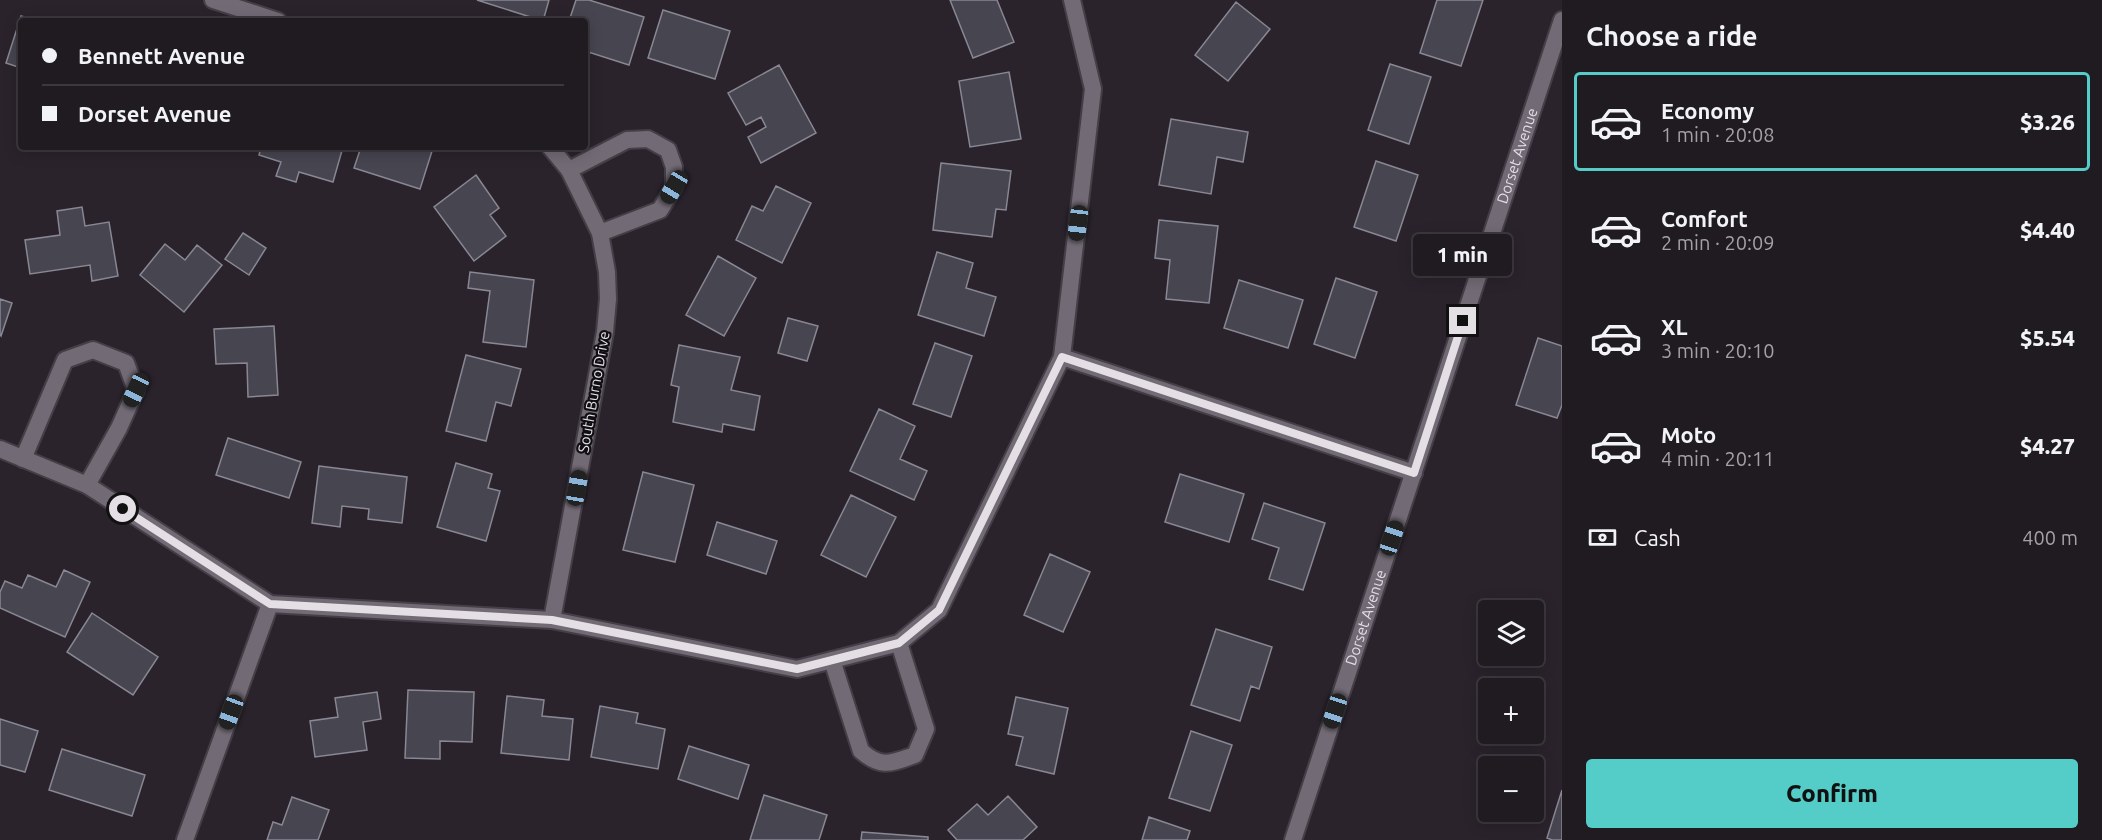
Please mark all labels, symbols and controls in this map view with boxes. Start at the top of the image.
text: Choose a ride [1586,21,1758,51]
text: Bennett Avenue [78,43,245,68]
icon: car [1589,95,1643,149]
text: Economy [1661,98,1754,123]
text: Dorset Avenue [78,101,232,126]
street label: Dorset Avenue [1493,106,1541,206]
text: $3.26 [2020,109,2075,134]
text: 1 min · 20:08 [1661,123,1775,146]
car [657,167,691,207]
icon: car [1589,203,1643,257]
car [1067,204,1089,242]
text: Comfort [1661,206,1748,231]
text: $4.40 [2020,217,2075,242]
text: 2 min · 20:09 [1661,231,1775,254]
callout: 1 min [1414,234,1512,276]
text: 1 min [1437,243,1488,266]
route end [1449,307,1476,334]
icon: car [1589,311,1643,365]
text: XL [1661,314,1688,339]
text: $5.54 [2020,325,2075,350]
street label: South Burno Drive [574,330,613,454]
text: 3 min · 20:10 [1661,339,1775,362]
car [120,370,152,410]
icon: car [1589,419,1643,473]
text: Moto [1661,422,1716,447]
text: $4.27 [2020,433,2075,458]
text: 4 min · 20:11 [1661,447,1775,470]
car [565,469,589,507]
route start [109,495,136,522]
car [1378,518,1406,558]
icon: cash [1586,521,1619,554]
text: Cash [1634,525,1681,550]
text: 400 m [2022,526,2078,549]
street label: Dorset Avenue [1342,567,1389,668]
map controls [1478,600,1544,822]
button: layers [1478,600,1544,666]
button: + [1478,678,1544,744]
car [1321,691,1349,731]
car [216,692,246,732]
button: − [1478,756,1544,822]
button: Confirm [1586,759,2078,828]

